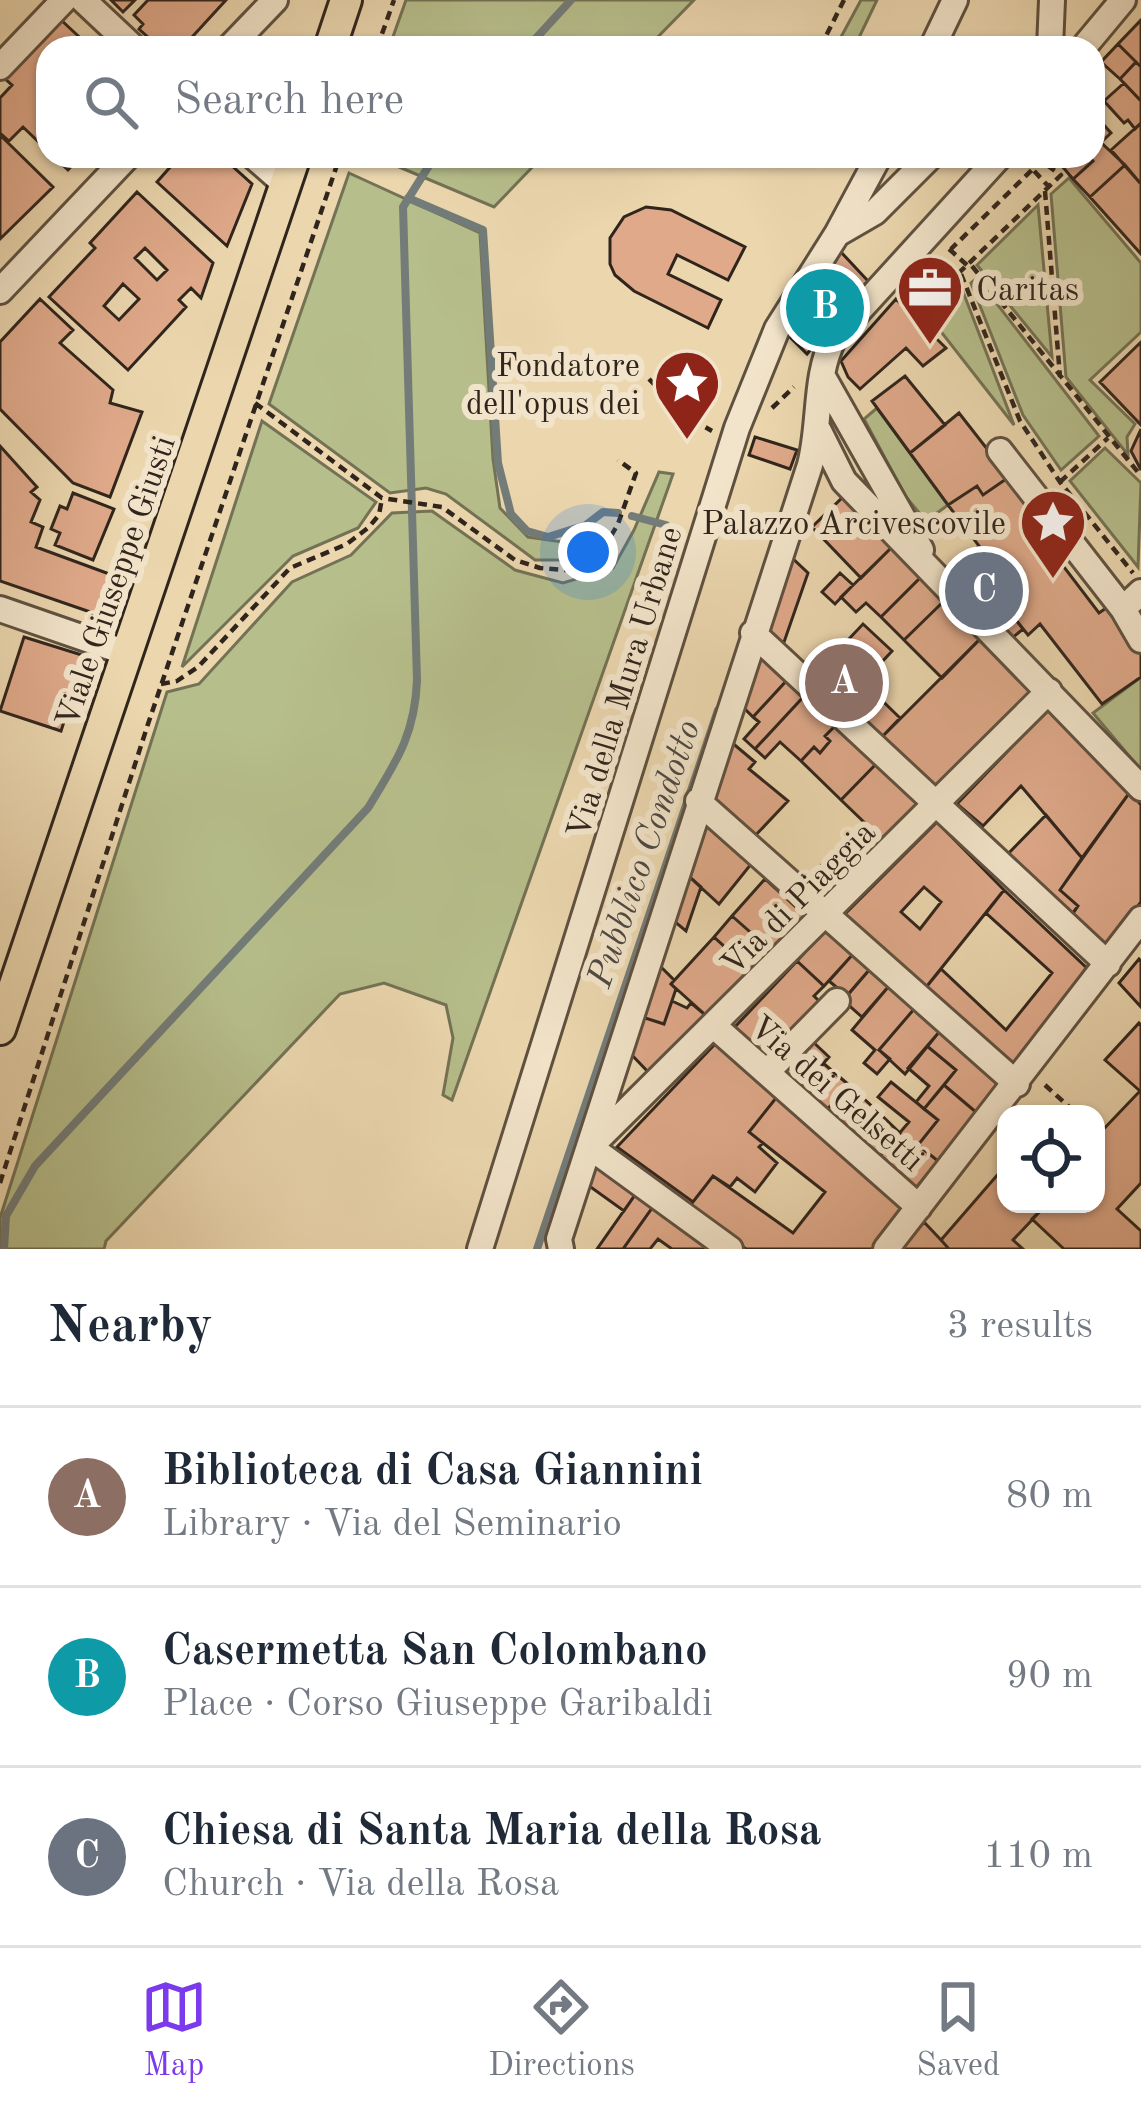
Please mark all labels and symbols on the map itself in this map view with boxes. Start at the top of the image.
office icon: Caritas [895,253,965,347]
pin: B [786,263,864,353]
place label: Caritas [976,275,1079,308]
place icon: Fondatore dell'opus dei [652,348,722,442]
place label: Fondatore dell'opus dei [466,351,640,422]
street label: Viale Giuseppe Giusti [52,432,183,732]
place icon: Palazzo Arcivescovile [1018,487,1088,581]
place label: Palazzo Arcivescovile [702,509,1006,542]
your location [558,522,618,582]
street label: Via della Mura Urbane [563,523,689,843]
pin: C [945,546,1023,636]
pin: A [805,638,883,728]
water label: Pubblico Condotto [582,716,708,993]
street label: Via di Piaggia [716,816,883,983]
street label: Via dei Gelsetti [742,1011,929,1179]

